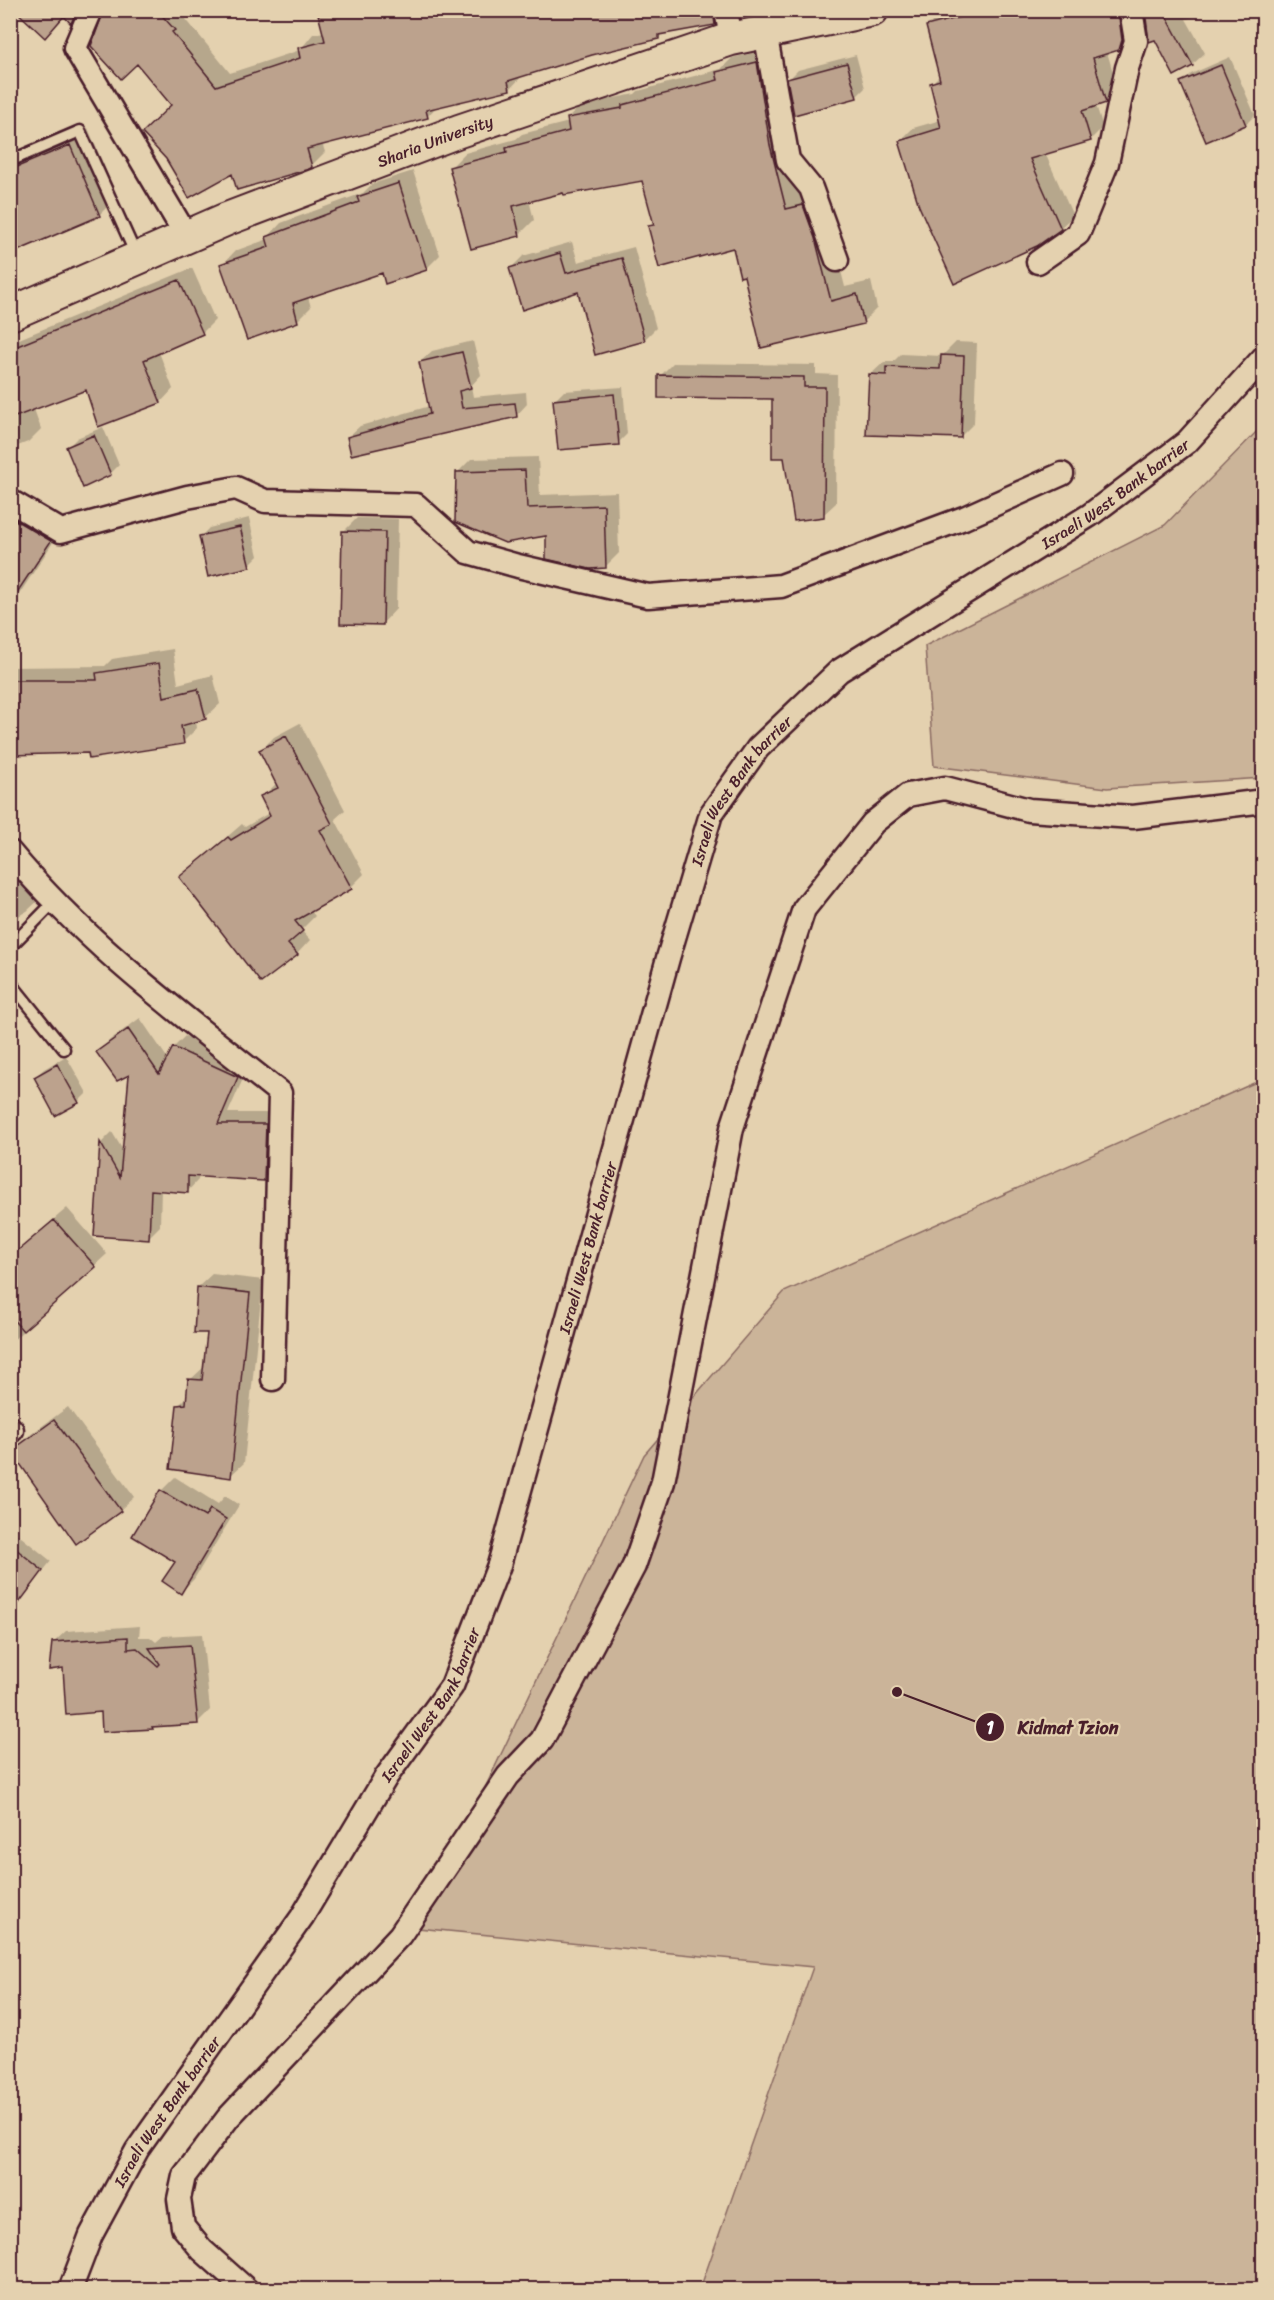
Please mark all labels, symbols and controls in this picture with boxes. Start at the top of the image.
street label: Sharia University [373,106,497,175]
street label: Israeli West Bank barrier [1034,429,1197,557]
street label: Israeli West Bank barrier [681,707,800,870]
street label: Israeli West Bank barrier [549,1157,626,1338]
street label: Israeli West Bank barrier [372,1622,488,1789]
callout: Kidmat Tzion [975,1709,1130,1745]
text: 1 [986,1712,994,1744]
text: Kidmat Tzion [1017,1712,1119,1744]
street label: Israeli West Bank barrier [105,2028,229,2193]

